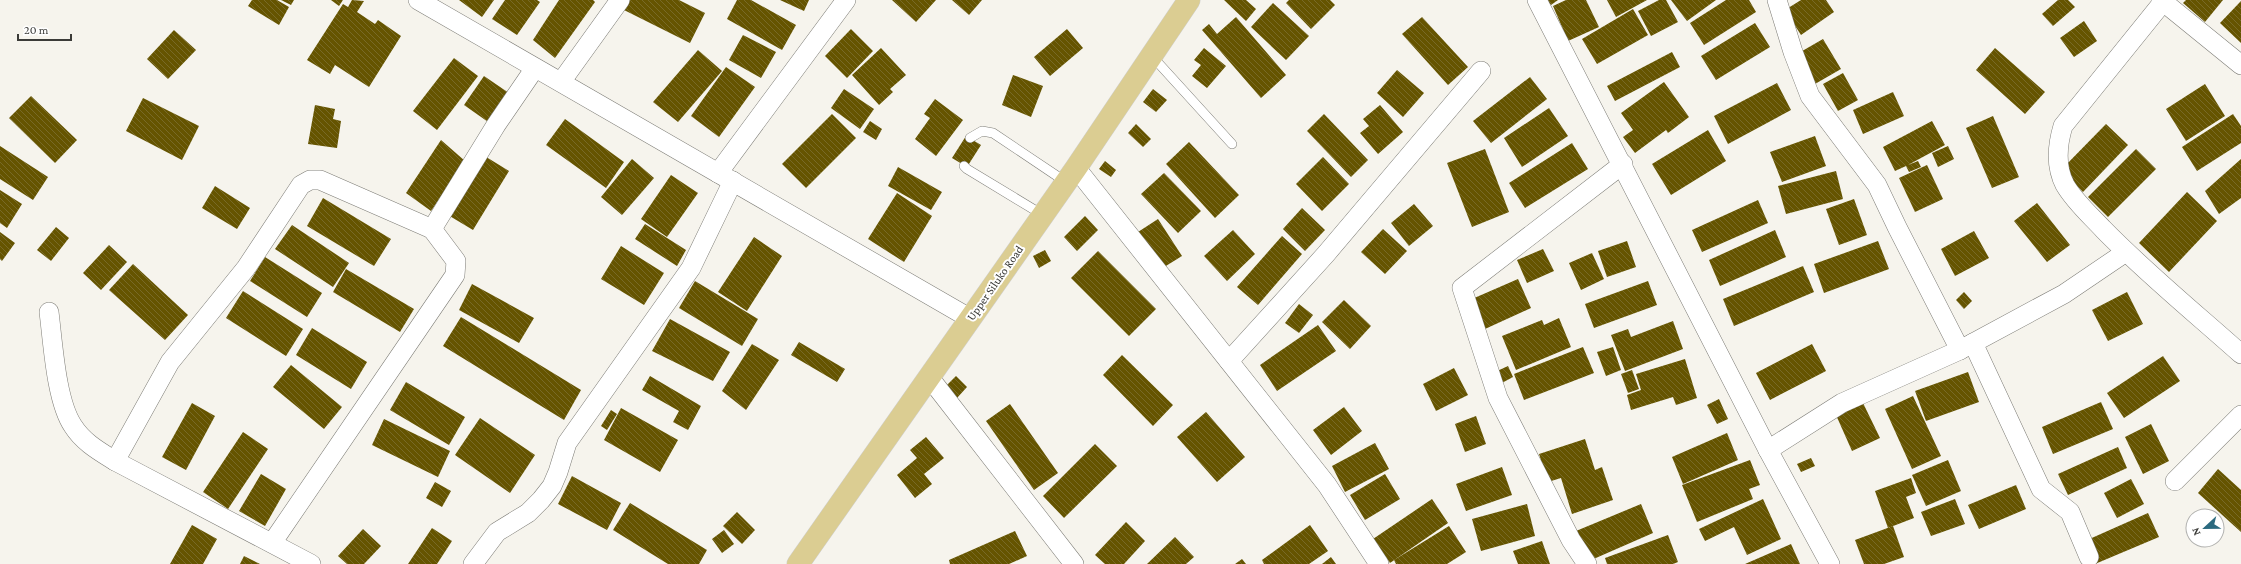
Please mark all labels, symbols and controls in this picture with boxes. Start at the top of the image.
scale bar [18,16,71,42]
text: 20 m [24,23,49,37]
street label: Upper Siluko Road [964,242,1027,323]
north arrow [2185,508,2225,548]
text: N [2189,526,2203,537]

